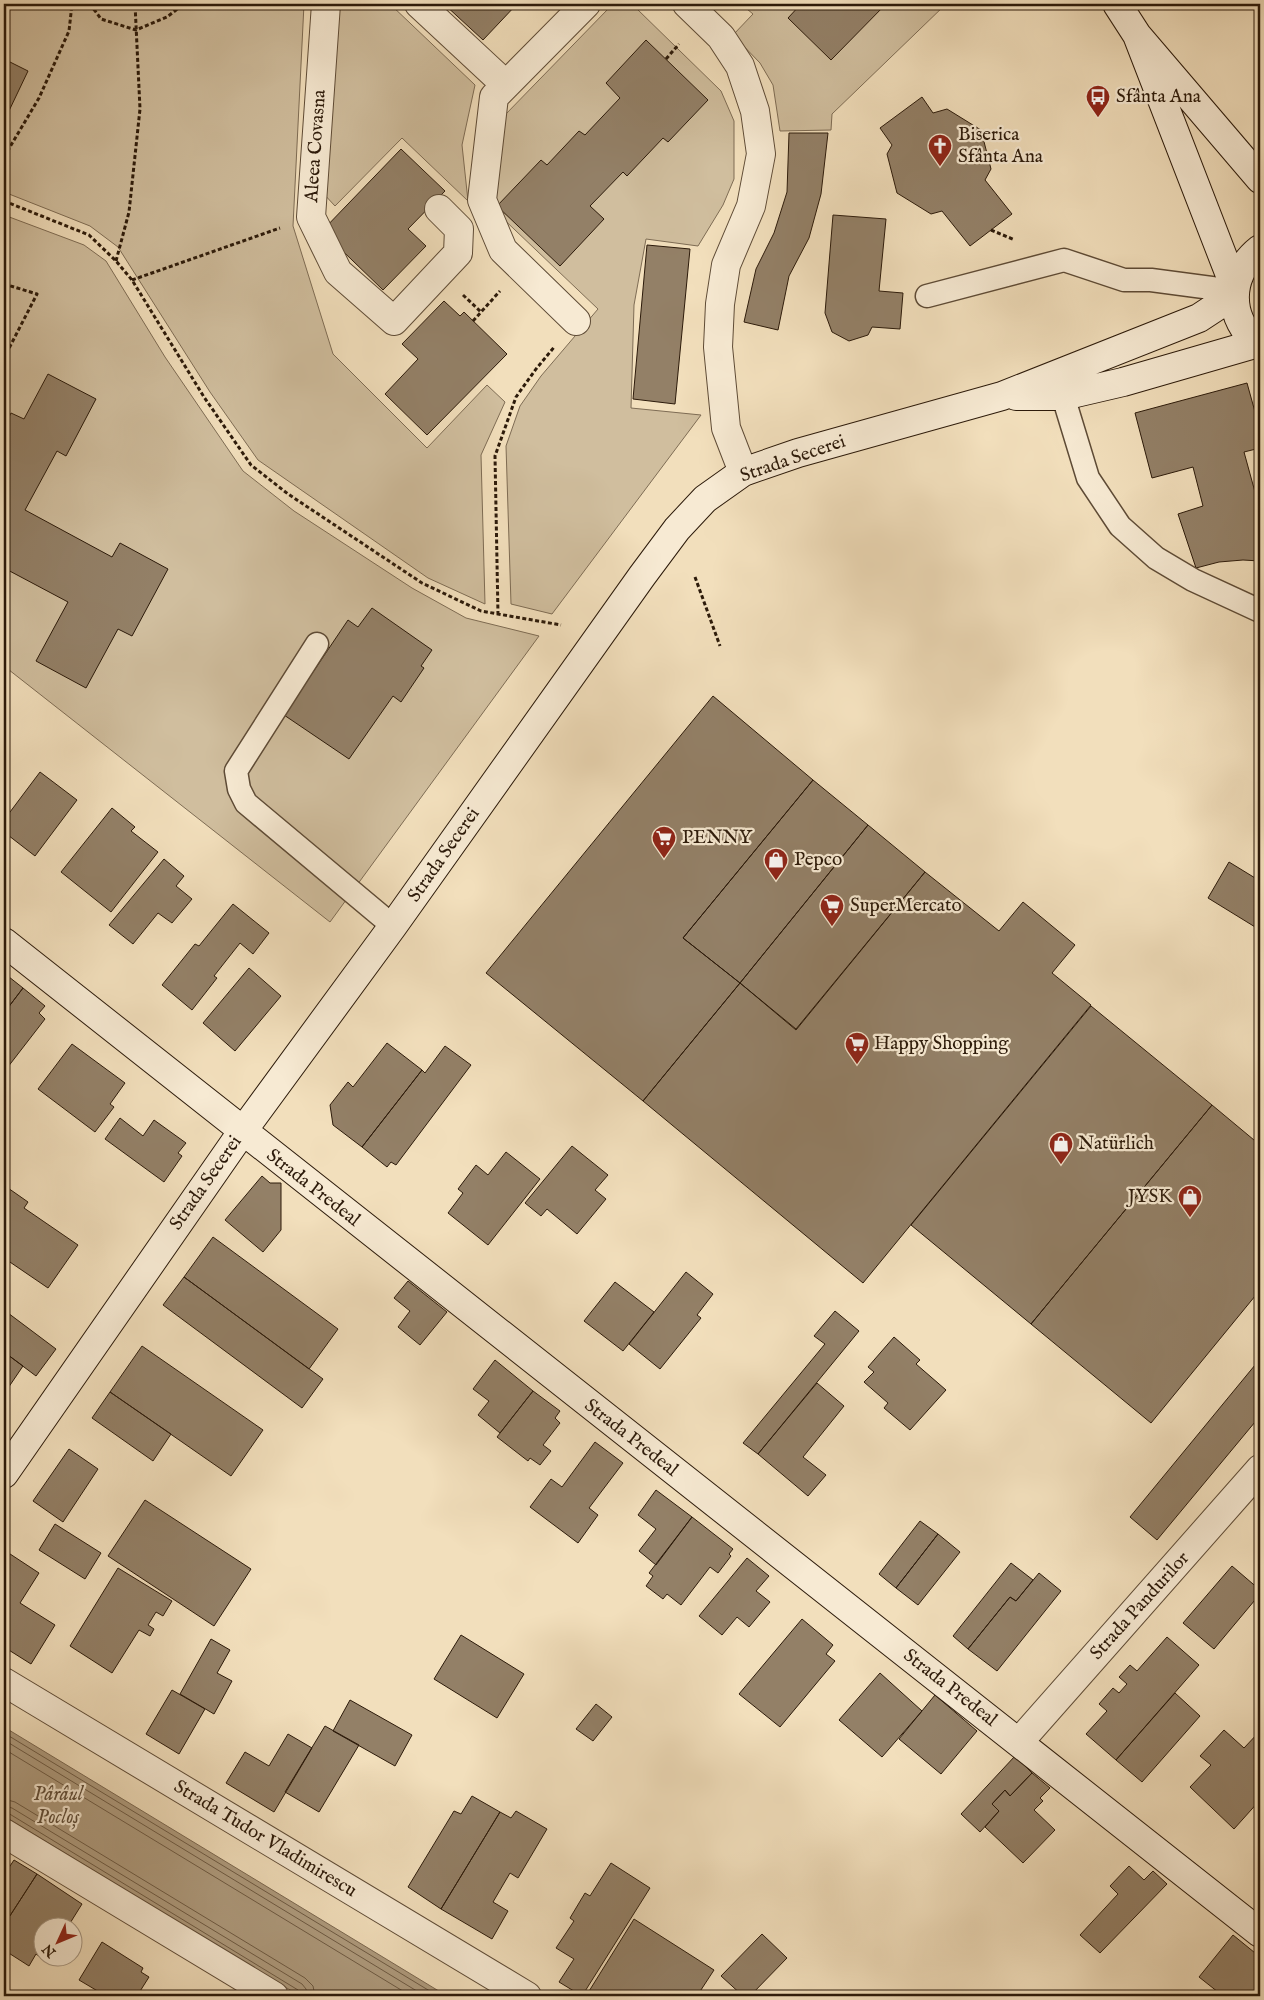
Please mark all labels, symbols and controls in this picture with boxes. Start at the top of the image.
bus stop icon: Sfânta Ana [1085,84,1111,118]
place label: Sfânta Ana [1116,85,1202,109]
street label: Aleea Covasna [300,88,332,204]
place label: Biserica Sfânta Ana [958,123,1044,169]
church icon: Biserica Sfânta Ana [927,133,953,167]
street label: Strada Secerei [737,430,849,488]
street label: Strada Secerei [403,803,485,907]
supermarket icon: PENNY [651,825,677,859]
place label: PENNY [682,826,753,850]
shop icon: Pepco [763,847,789,881]
place label: Pepco [794,848,842,872]
supermarket icon: SuperMercato [819,893,845,927]
place label: SuperMercato [850,894,962,918]
supermarket icon: Happy Shopping [844,1031,870,1065]
place label: Happy Shopping [874,1032,1009,1056]
street label: Strada Secerei [165,1131,247,1235]
shop icon: Natürlich [1048,1131,1074,1165]
place label: Natürlich [1078,1132,1154,1156]
street label: Strada Predeal [261,1144,365,1233]
shop icon: JYSK [1177,1184,1203,1218]
place label: JYSK [1126,1185,1172,1209]
street label: Strada Predeal [579,1394,683,1483]
street label: Strada Pandurilor [1085,1547,1195,1665]
street label: Strada Predeal [898,1644,1002,1733]
street label: Strada Tudor Vladimirescu [169,1775,361,1903]
water label: Pârâul Pocloș [33,1782,85,1830]
north arrow [32,1918,82,1968]
text: N [39,1940,61,1962]

